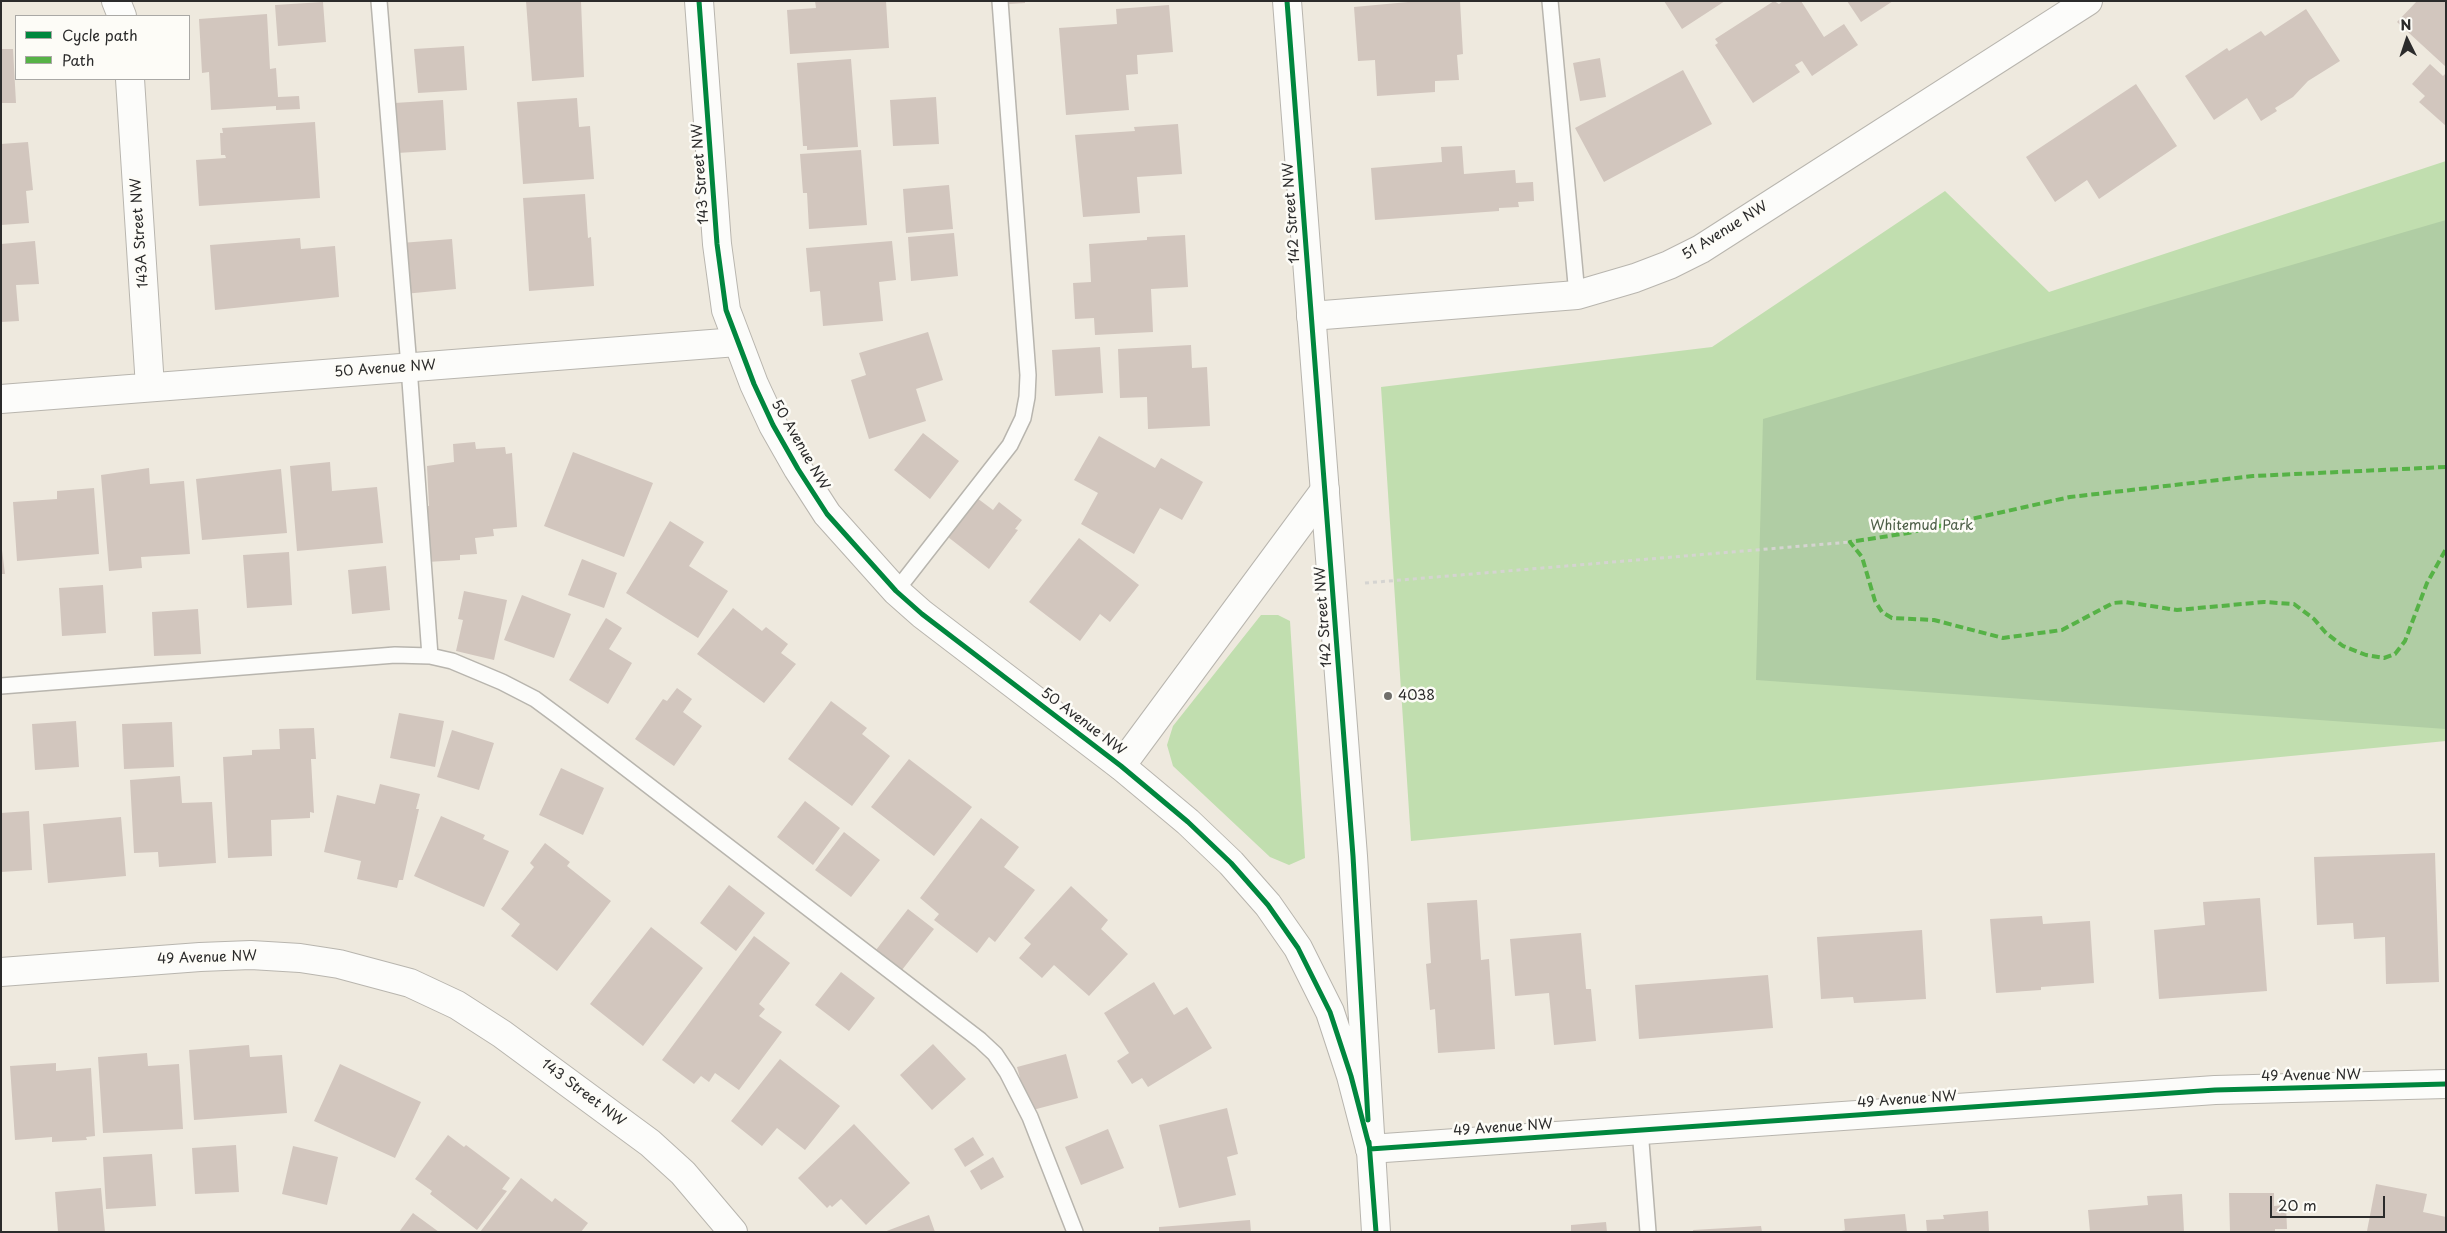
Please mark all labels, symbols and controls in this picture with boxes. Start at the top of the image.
text: N [2400,14,2412,35]
legend [15,15,190,80]
north arrow [2382,15,2432,65]
text: Cycle path [62,23,138,46]
text: Path [62,48,94,71]
street label: 143 Street NW [689,123,713,225]
street label: 142 Street NW [1280,162,1304,264]
street label: 143A Street NW [128,177,152,289]
street label: 51 Avenue NW [1679,198,1771,264]
street label: 50 Avenue NW [334,357,436,381]
street label: 50 Avenue NW [767,397,833,493]
park label: Whitemud Park [1870,518,1974,534]
street label: 142 Street NW [1312,566,1336,668]
street label: 50 Avenue NW [1037,685,1129,759]
place label: 4038 [1398,688,1435,704]
marker: 4038 [1382,690,1394,702]
street label: 49 Avenue NW [157,948,257,968]
street label: 143 Street NW [538,1056,628,1130]
street label: 49 Avenue NW [2261,1067,2361,1085]
street label: 49 Avenue NW [1857,1088,1957,1112]
street label: 49 Avenue NW [1453,1116,1553,1140]
scale bar [2272,1186,2387,1218]
text: 20 m [2278,1193,2317,1216]

